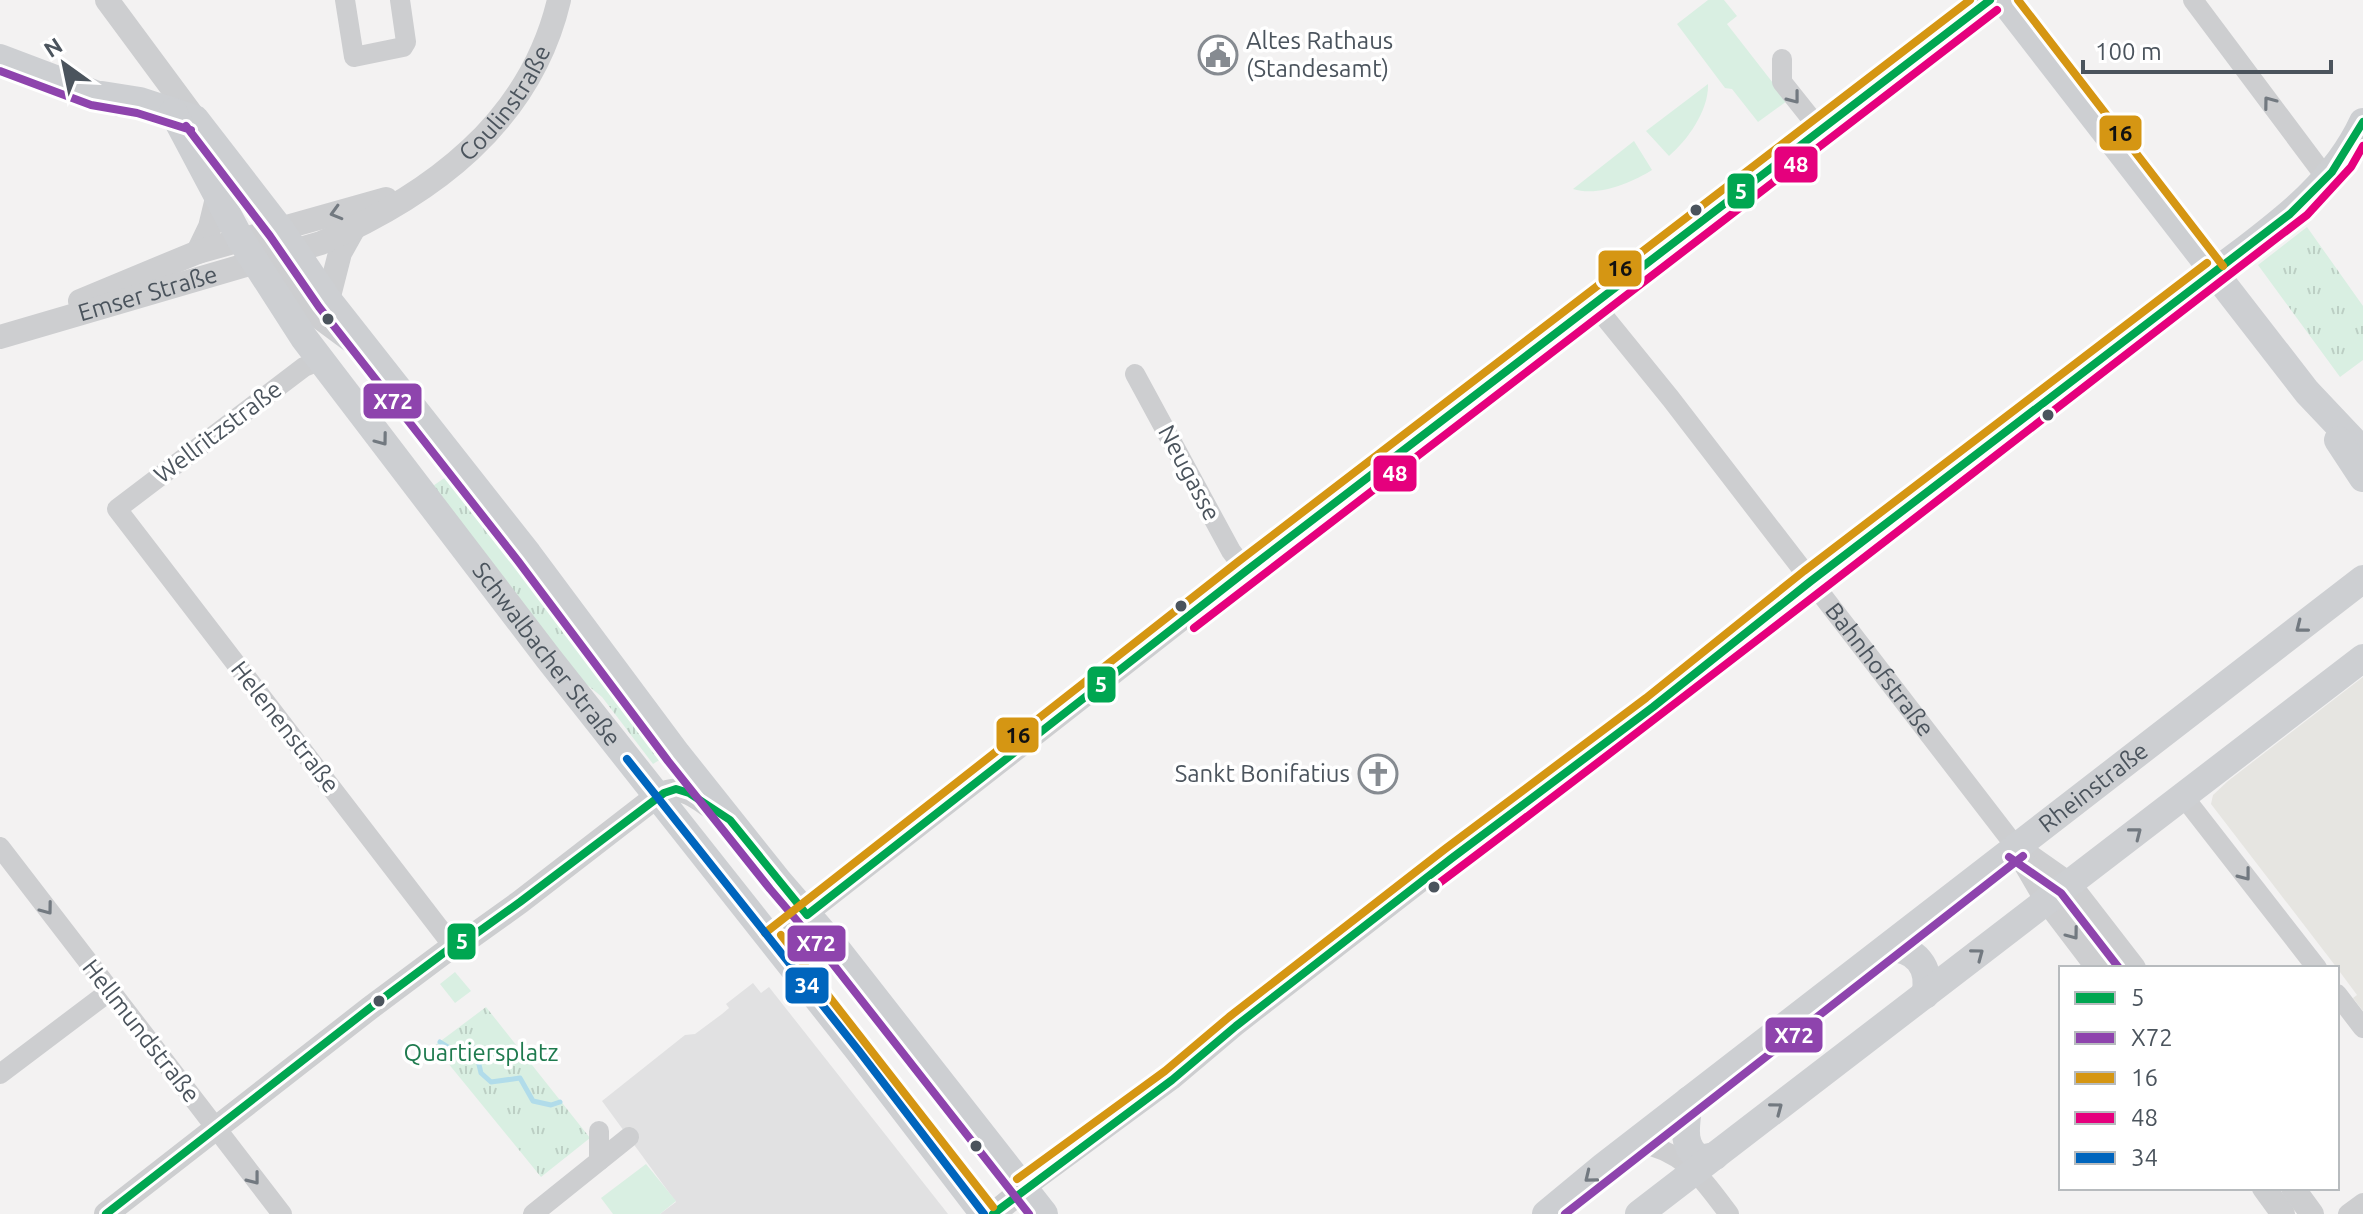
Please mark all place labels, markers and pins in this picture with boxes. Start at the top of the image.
place label: Altes Rathaus (Standesamt) [1246,27,1393,82]
public building icon: Altes Rathaus (Standesamt) [1197,34,1239,76]
unlabelled marker [1688,202,1704,218]
unlabelled marker [320,311,336,327]
unlabelled marker [2040,407,2056,423]
unlabelled marker [1173,598,1189,614]
church icon: Sankt Bonifatius [1357,753,1399,795]
place label: Sankt Bonifatius [1175,760,1350,787]
unlabelled marker [1426,879,1442,895]
unlabelled marker [371,993,387,1009]
unlabelled marker [968,1138,984,1154]

